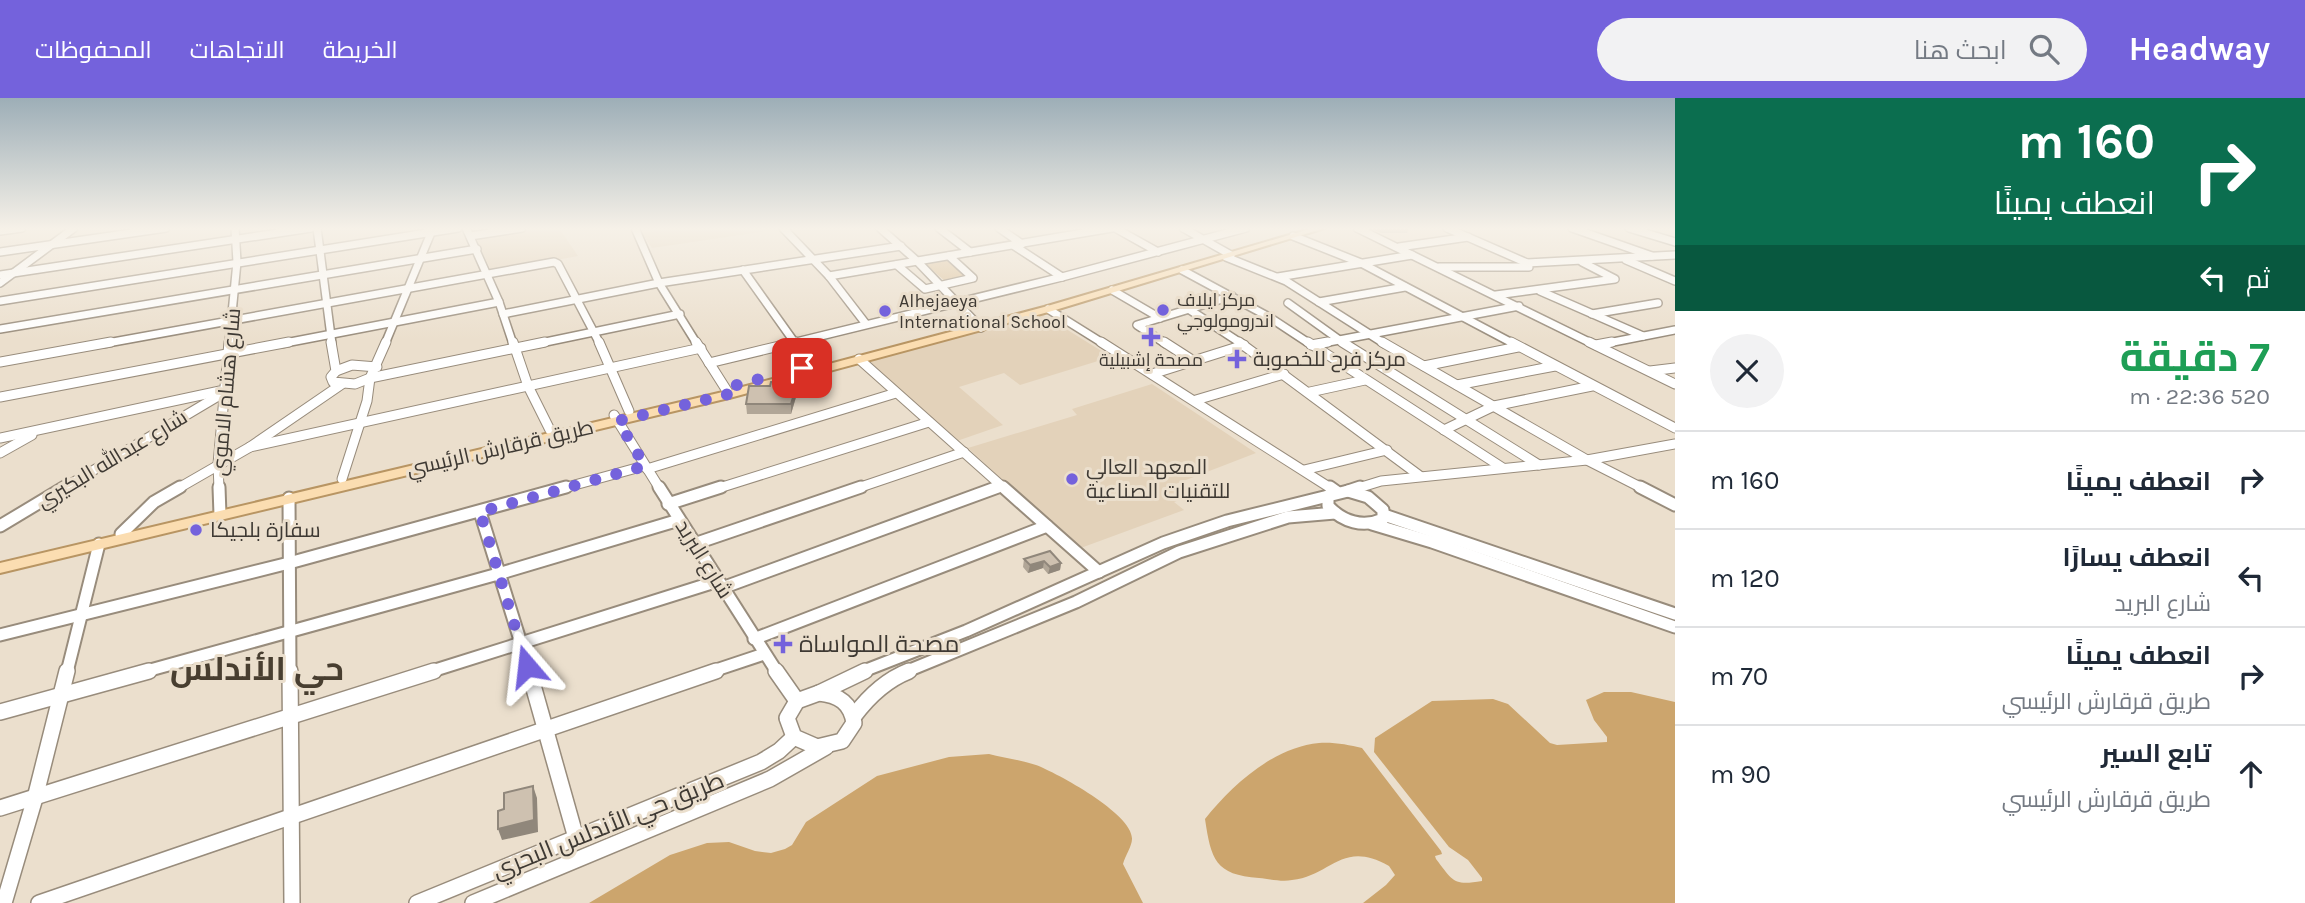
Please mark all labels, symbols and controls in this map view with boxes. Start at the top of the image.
search box [1597,18,2087,81]
icon: search [2025,30,2063,68]
text: Headway [2129,30,2270,68]
text: ابحث هنا [1914,35,2007,66]
text: المحفوظات [35,36,152,64]
text: الاتجاهات [190,36,285,64]
text: الخريطة [323,36,398,64]
text: 160 m [2018,113,2155,170]
icon: right [2179,126,2270,217]
text: انعطف يمينًا [1994,185,2155,222]
icon: left [2194,259,2232,297]
text: ثم [2246,264,2270,295]
place label: مركز ايلاف اندرومولوجي [1177,289,1274,335]
place label: Alhejaeya International School [899,290,1066,333]
marker: مركز ايلاف اندرومولوجي [1155,302,1171,318]
marker: Alhejaeya International School [877,303,893,319]
street label: شارع هشام الاموي [207,307,249,477]
marker: مصحة إشبيلية [1141,327,1161,347]
text: 7 دقيقة [2120,332,2270,382]
button: close [1710,334,1784,408]
pin [772,338,832,398]
place label: مركز فرح للخصوبة [1253,347,1406,373]
icon: arrive [783,349,821,387]
place label: مصحة إشبيلية [1099,349,1203,371]
marker: مركز فرح للخصوبة [1227,349,1247,369]
text: 520 m · 22:36 [2129,383,2270,410]
street label: شارع عبدالله البكيري [32,403,194,517]
street label: طريق قرقارش الرئيسي [404,415,596,484]
place label: المعهد العالي للتقنيات الصناعية [1086,455,1230,503]
icon: right [2232,461,2270,499]
text: 160 m [1710,465,1779,496]
text: انعطف يمينًا [2066,466,2211,497]
marker: المعهد العالي للتقنيات الصناعية [1064,471,1080,487]
street label: شارع البريد [669,515,738,604]
place label: سفارة بلجيكا [210,518,321,542]
marker: سفارة بلجيكا [188,522,204,538]
text: انعطف يسارًا [2063,542,2211,573]
icon: left [2232,559,2270,597]
text: 120 m [1710,563,1780,594]
text: شارع البريد [2115,590,2211,617]
position arrow [490,629,564,703]
place label: مصحة المواساة [799,630,959,658]
marker: مصحة المواساة [773,634,793,654]
text: انعطف يمينًا [2066,640,2211,671]
district label: حي الأندلس [170,650,344,695]
icon: right [2232,657,2270,695]
text: 70 m [1710,661,1768,692]
text: طريق قرقارش الرئيسي [2002,688,2211,715]
text: تابع السير [2101,738,2211,769]
icon: ahead [2232,755,2270,793]
text: 90 m [1710,759,1771,790]
street label: طريق حي الأندلس البحري [488,766,730,889]
text: طريق قرقارش الرئيسي [2002,786,2211,813]

